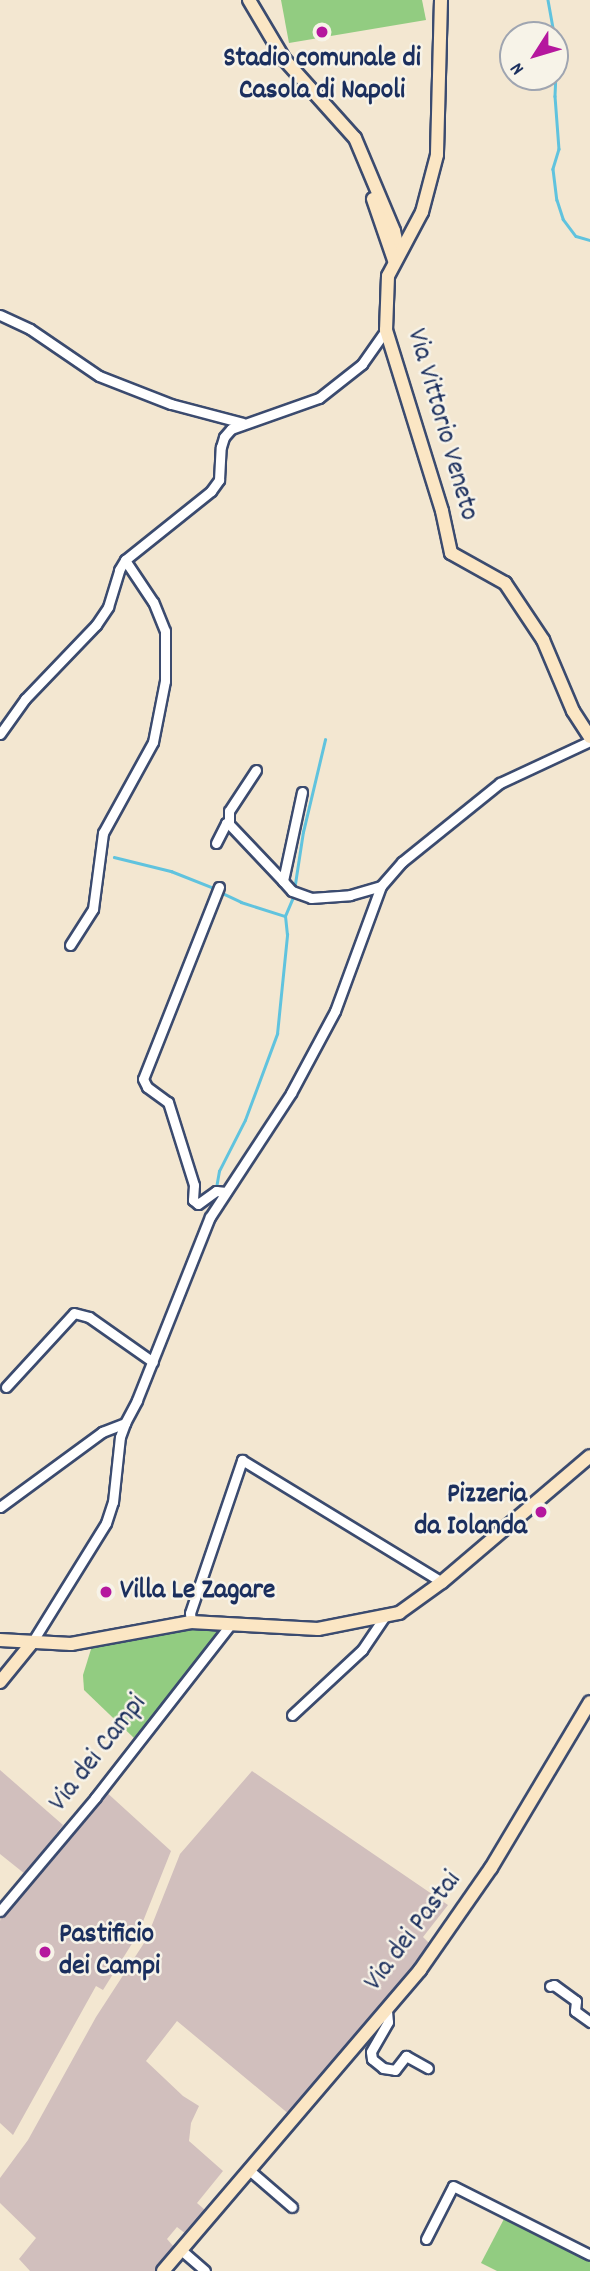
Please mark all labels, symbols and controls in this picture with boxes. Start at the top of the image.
north arrow [499,21,569,91]
marker: Stadio comunale di Casola di Napoli [314,24,330,40]
place label: Stadio comunale di Casola di Napoli [223,43,421,109]
text: N [505,56,532,80]
street label: Via Vittorio Veneto [398,325,484,525]
place label: Pizzeria da Iolanda [414,1479,527,1545]
marker: Pizzeria da Iolanda [533,1504,549,1520]
place label: Villa Le Zagare [120,1575,275,1609]
marker: Villa Le Zagare [98,1584,114,1600]
street label: Via dei Campi [43,1689,155,1819]
street label: Via dei Pastai [358,1865,470,1999]
place label: Pastificio dei Campi [59,1919,160,1985]
marker: Pastificio dei Campi [37,1944,53,1960]

